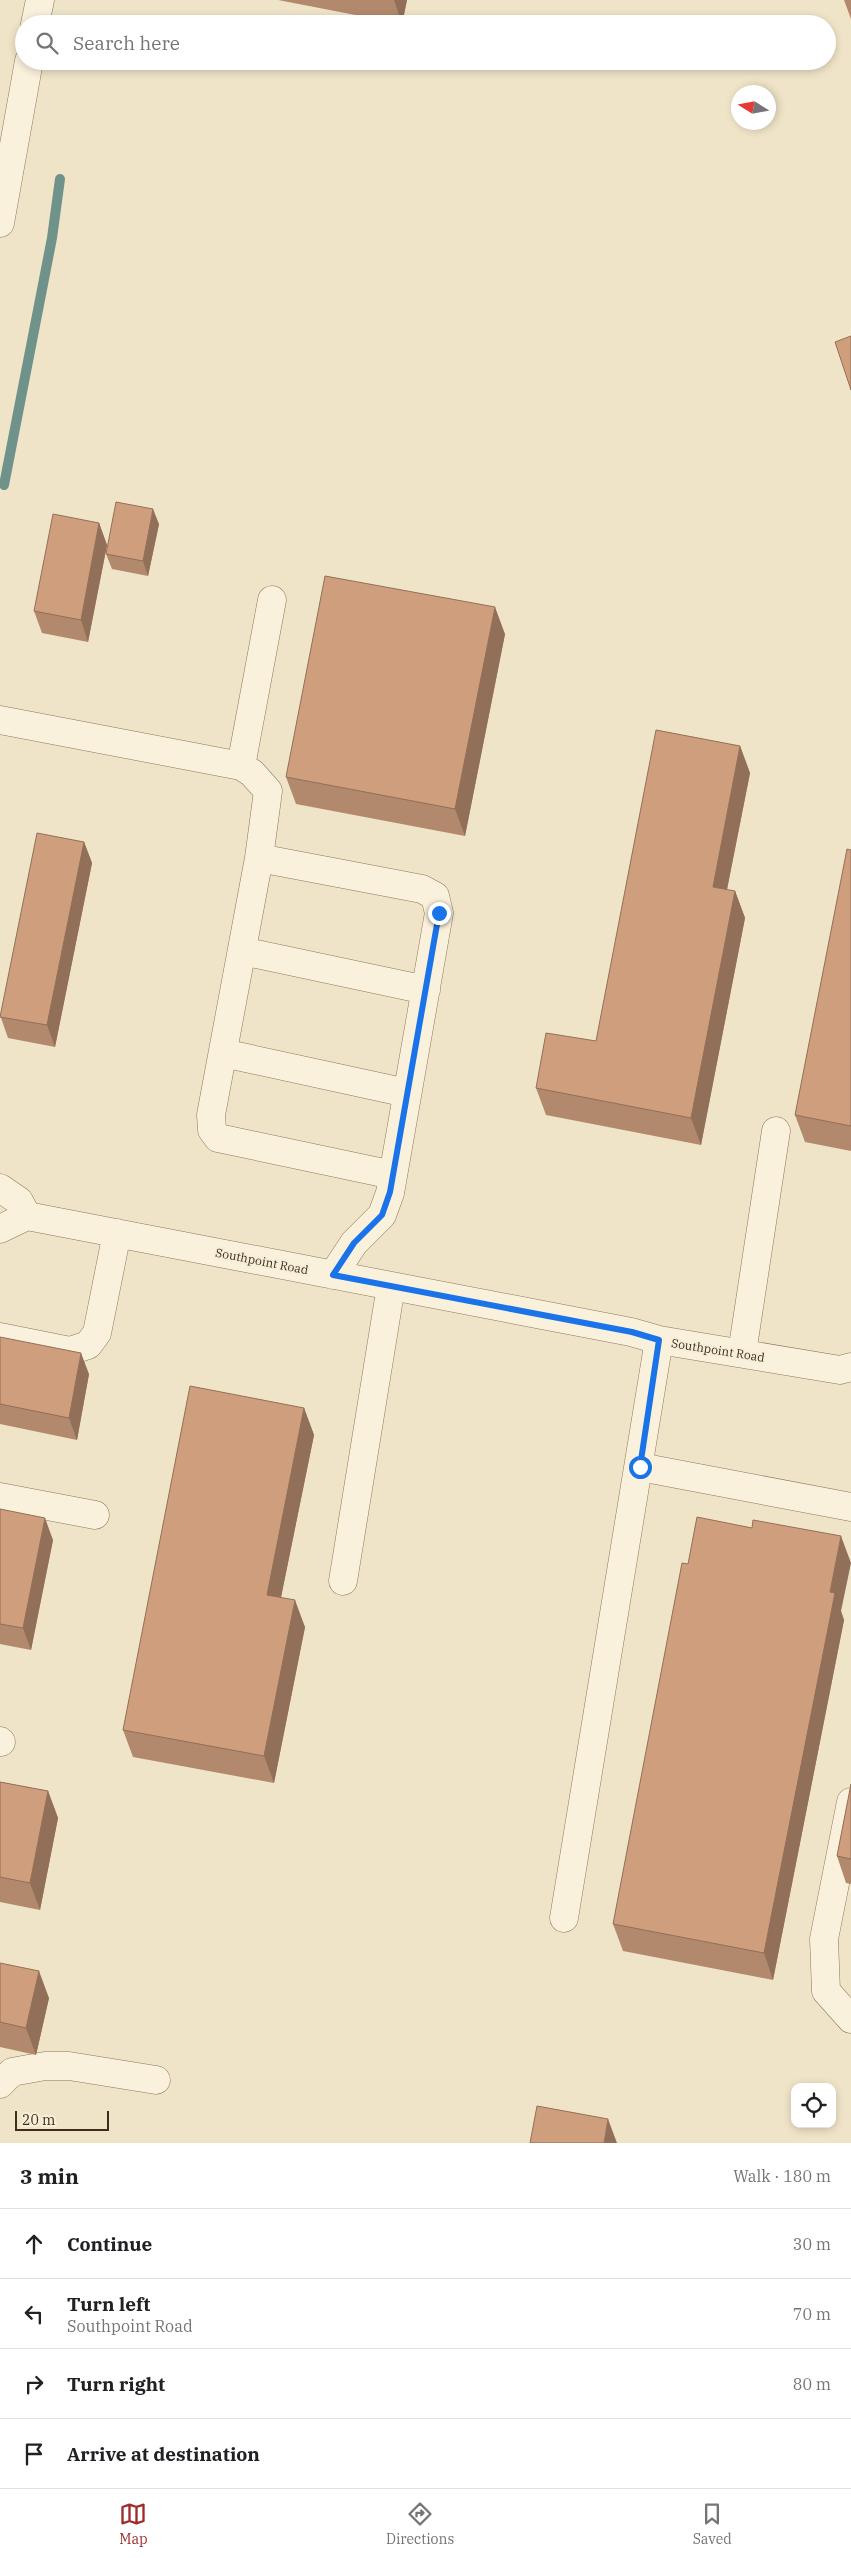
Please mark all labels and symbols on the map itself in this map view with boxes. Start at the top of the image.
north arrow [731,85,776,130]
route end [428,902,451,925]
street label: Southpoint Road [214,1245,310,1277]
street label: Southpoint Road [670,1335,766,1365]
route start [629,1456,652,1479]
scale bar [15,2108,109,2131]

